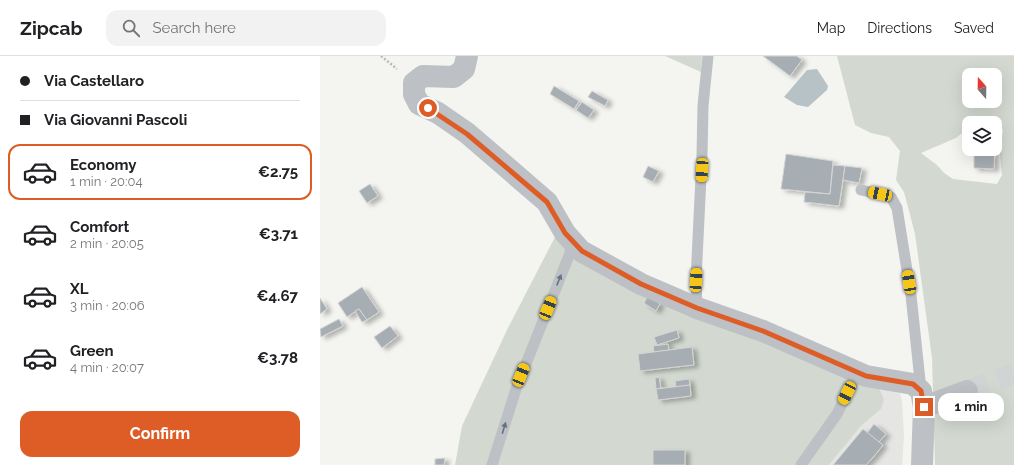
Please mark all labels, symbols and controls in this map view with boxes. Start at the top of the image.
search box [106,10,386,46]
text: Zipcab [20,17,82,39]
icon: search [120,17,142,39]
text: Search here [152,19,236,37]
text: Map [817,20,845,36]
text: Directions [867,20,932,36]
text: Saved [954,20,994,36]
north arrow [962,68,1002,108]
map controls [962,68,1002,156]
text: Via Castellaro [44,72,144,90]
route start [419,99,437,117]
text: Via Giovanni Pascoli [44,111,187,129]
button: layers [962,116,1002,156]
icon: car [22,154,58,190]
text: Economy [70,156,137,174]
car [695,158,709,182]
text: €2.75 [258,163,298,181]
text: 1 min · 20:04 [70,174,143,189]
car [867,186,893,202]
icon: car [22,216,58,252]
text: Comfort [70,218,129,236]
text: €3.71 [259,225,298,243]
text: 2 min · 20:05 [70,236,144,251]
car [689,268,703,292]
car [901,269,917,295]
one-way arrow [557,273,563,285]
icon: car [22,278,58,314]
text: XL [70,280,88,298]
text: €4.67 [257,287,298,305]
car [538,295,558,321]
text: 3 min · 20:06 [70,298,145,313]
icon: car [22,340,58,376]
text: Green [70,342,114,360]
text: €3.78 [257,349,298,367]
text: 4 min · 20:07 [70,360,144,375]
car [511,362,531,388]
car [836,380,858,406]
callout: 1 min [938,393,1004,421]
route end [915,398,933,416]
text: 1 min [955,399,987,414]
button: Confirm [20,411,300,457]
one-way arrow [501,421,507,433]

